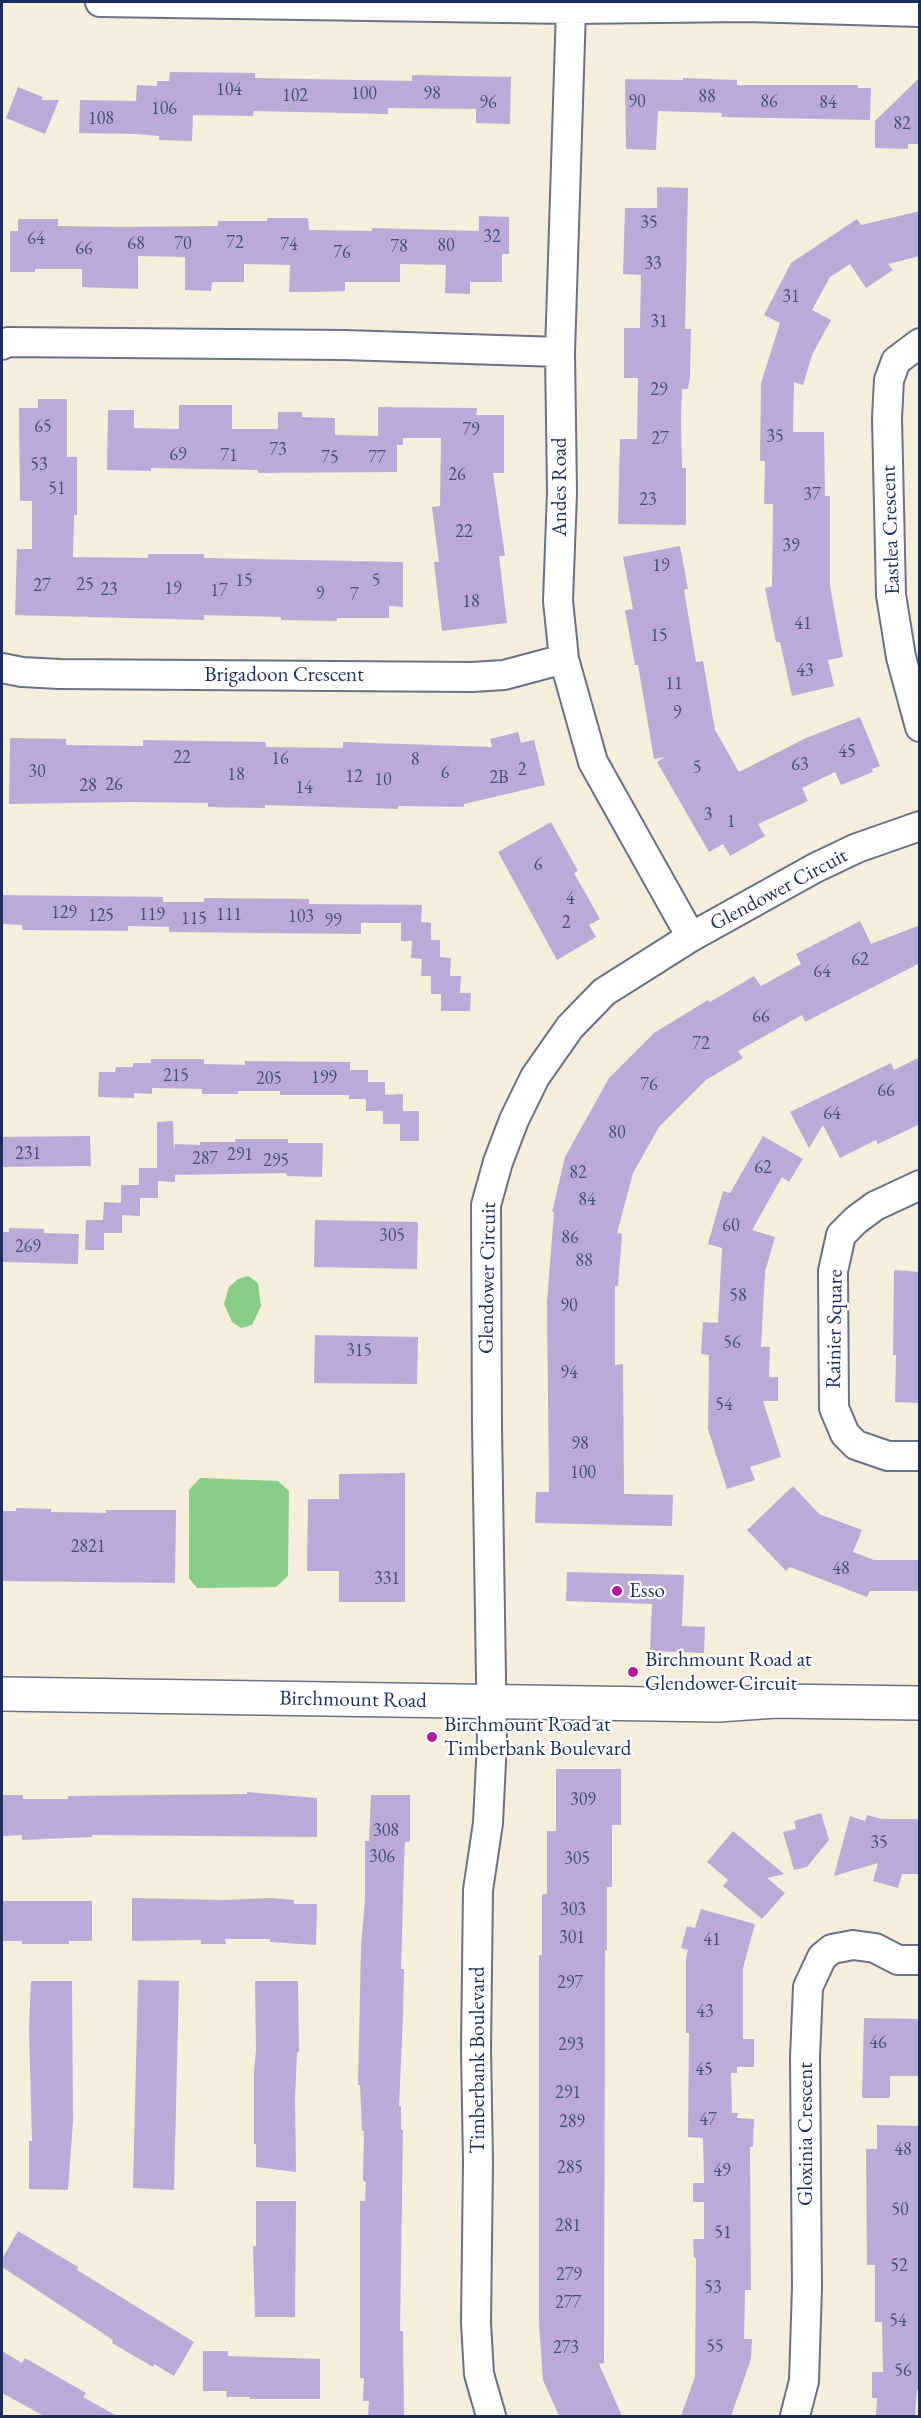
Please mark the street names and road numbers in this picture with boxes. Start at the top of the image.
street label: Andes Road [547,437,573,537]
street label: Eastlea Crescent [876,465,906,595]
street label: Brigadoon Crescent [204,662,364,688]
street label: Glendower Circuit [706,843,852,937]
street label: Glendower Circuit [474,1202,502,1354]
street label: Rainier Square [821,1269,849,1389]
street label: Birchmount Road [279,1686,427,1714]
street label: Timberbank Boulevard [465,1966,491,2154]
street label: Gloxinia Crescent [793,2062,819,2206]

